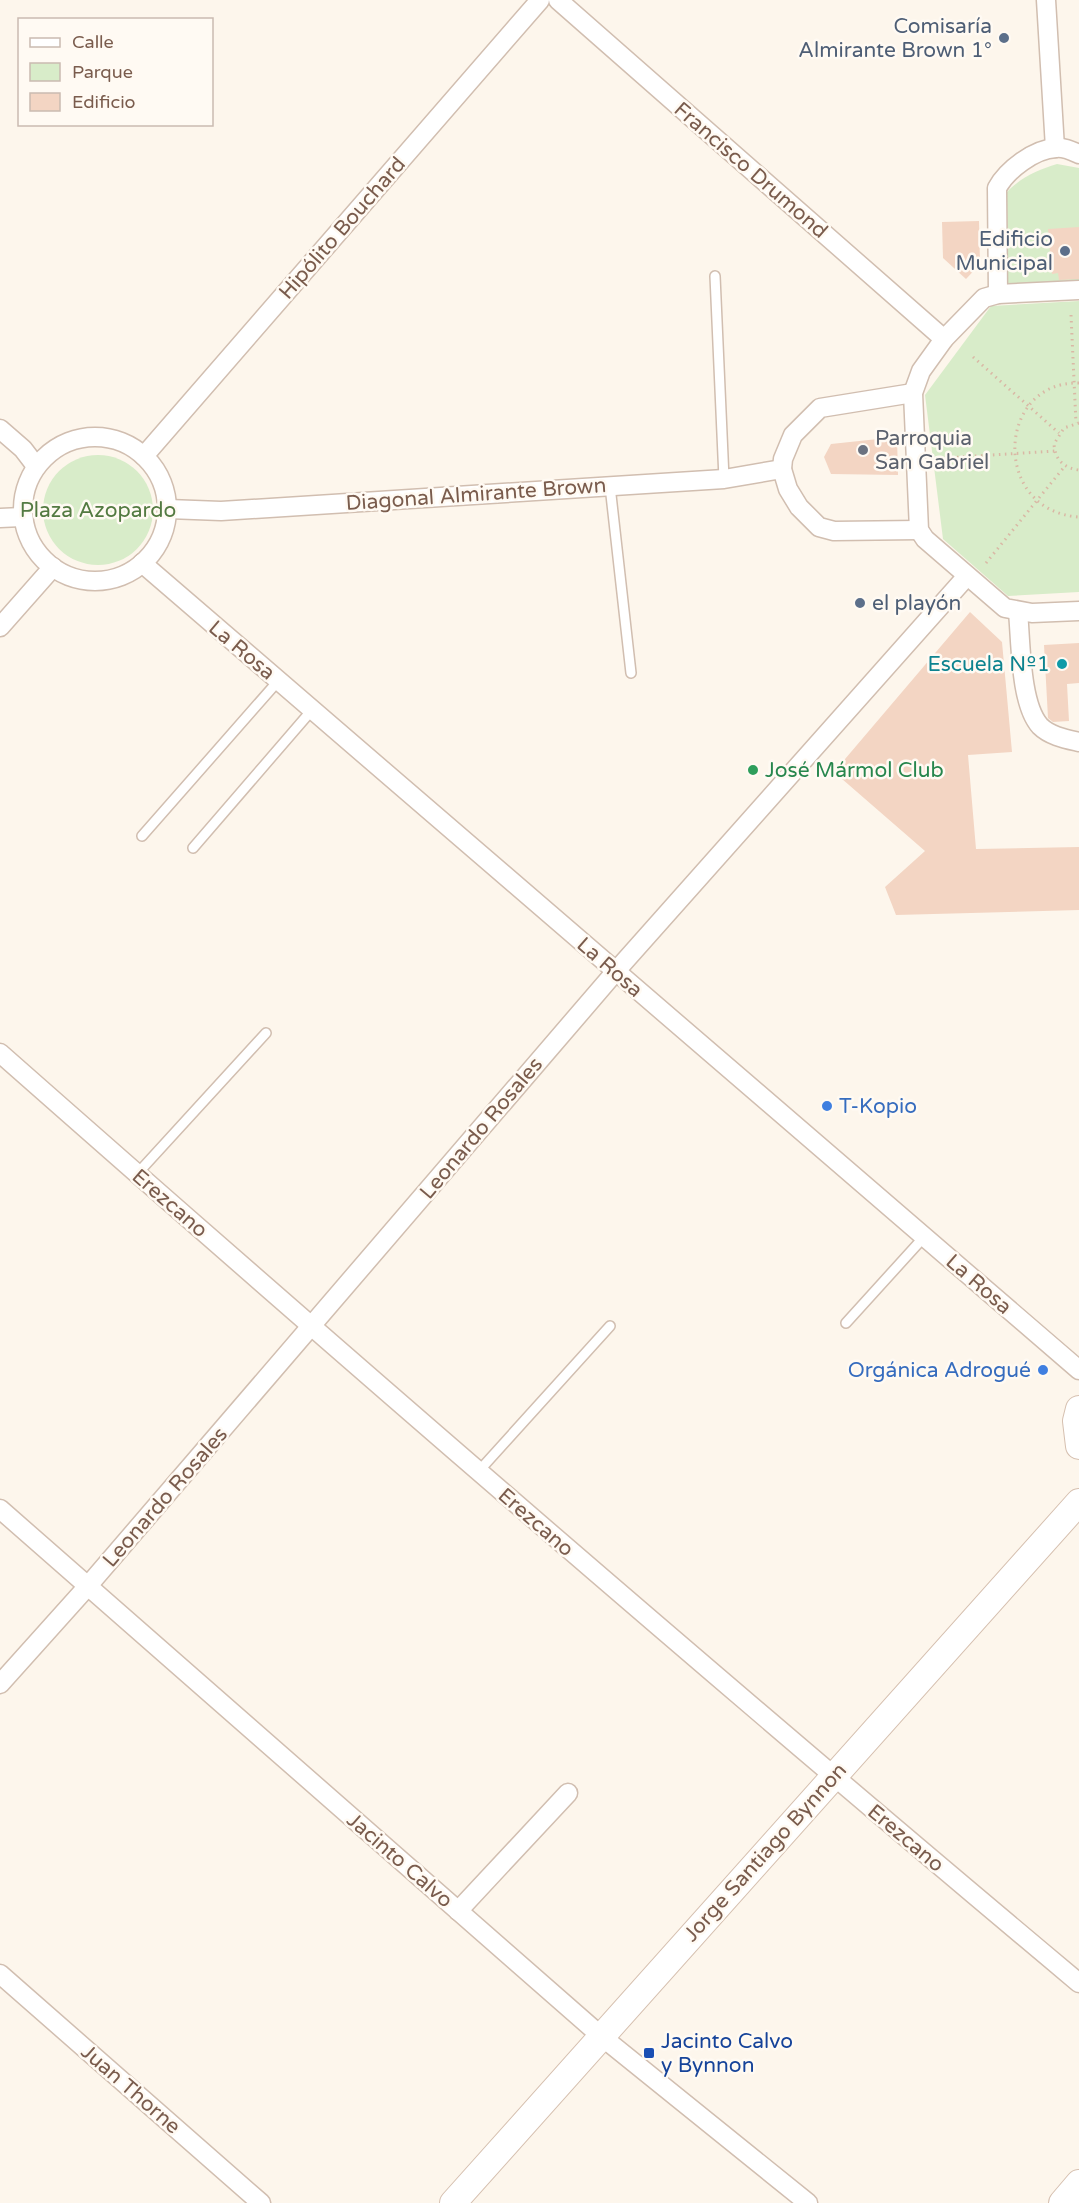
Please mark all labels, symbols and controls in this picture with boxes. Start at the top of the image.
place label: Comisaría Almirante Brown 1° [798,14,992,63]
legend [18,18,213,126]
text: Calle [72,31,114,53]
marker: Comisaría Almirante Brown 1° [997,31,1011,45]
text: Parque [72,61,133,83]
text: Edificio [72,91,136,113]
street label: Francisco Drumond [669,97,833,244]
street label: Hipólito Bouchard [274,152,411,305]
place label: Edificio Municipal [955,227,1053,276]
marker: Edificio Municipal [1058,244,1072,258]
place label: Parroquia San Gabriel [875,426,989,475]
marker: Parroquia San Gabriel [856,443,870,457]
street label: Diagonal Almirante Brown [345,473,607,516]
park label: Plaza Azopardo [20,498,176,523]
place label: el playón [872,591,961,616]
marker: el playón [853,596,867,610]
street label: La Rosa [203,615,280,685]
place label: Escuela Nº1 [927,652,1050,677]
marker: Escuela Nº1 [1055,657,1069,671]
place label: José Mármol Club [765,758,944,783]
marker: José Mármol Club [746,763,760,777]
street label: La Rosa [572,932,648,1003]
street label: Leonardo Rosales [415,1052,548,1204]
place label: T-Kopio [839,1094,917,1119]
marker: T-Kopio [820,1099,834,1113]
street label: Erezcano [127,1164,213,1243]
street label: La Rosa [941,1249,1017,1320]
place label: Orgánica Adrogué [848,1358,1031,1383]
marker: Orgánica Adrogué [1036,1363,1050,1377]
street label: Leonardo Rosales [98,1422,233,1572]
street label: Erezcano [493,1483,579,1562]
street label: Jorge Santiago Bynnon [679,1758,852,1947]
street label: Erezcano [862,1799,949,1877]
street label: Jacinto Calvo [342,1808,458,1913]
place label: Jacinto Calvo y Bynnon [661,2029,793,2078]
street label: Juan Thorne [76,2039,186,2139]
marker: Jacinto Calvo y Bynnon [642,2046,656,2060]

